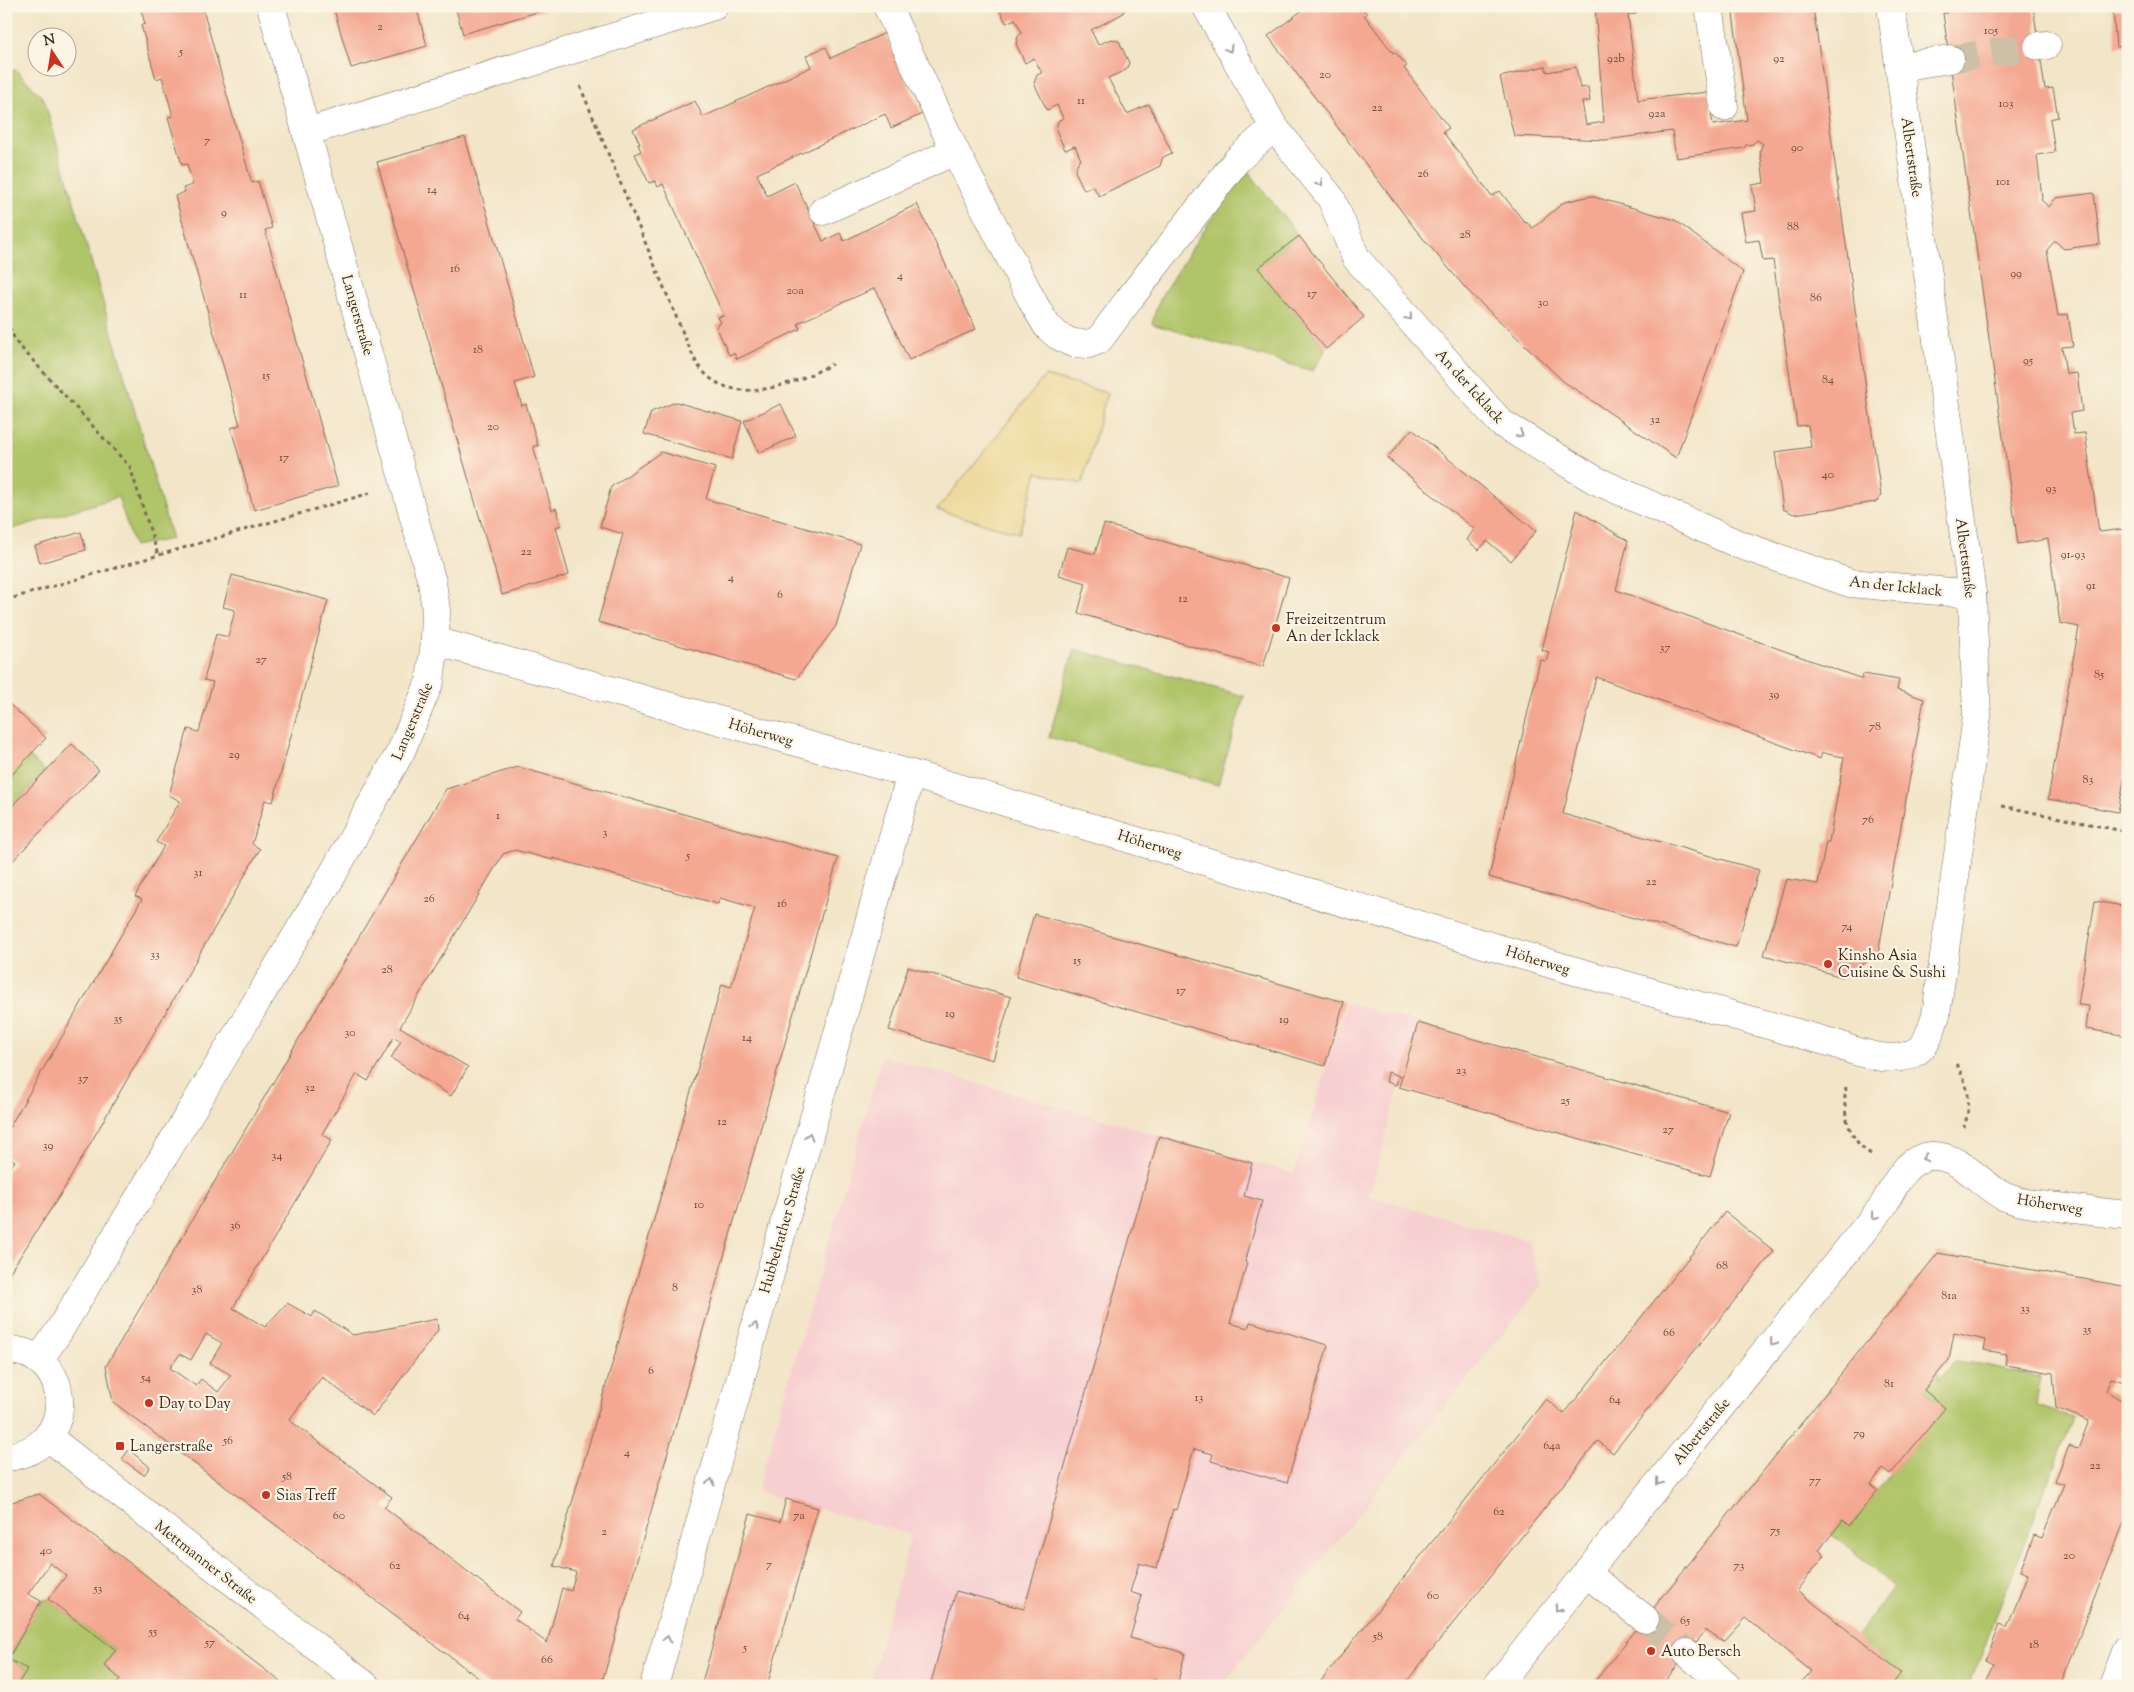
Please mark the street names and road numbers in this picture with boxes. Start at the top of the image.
street label: Albertstraße [1894,116,1927,199]
street label: Langerstraße [335,273,378,358]
street label: An der Icklack [1430,345,1508,429]
street label: Albertstraße [1949,517,1980,600]
street label: An der Icklack [1848,572,1944,603]
street label: Langerstraße [388,679,439,764]
street label: Höherweg [726,714,795,753]
street label: Höherweg [1115,826,1184,865]
street label: Höherweg [1503,942,1572,981]
street label: Hubbelrather Straße [755,1165,812,1296]
street label: Höherweg [2015,1190,2084,1221]
street label: Albertstraße [1669,1394,1736,1470]
street label: Mettmanner Straße [149,1516,261,1610]

